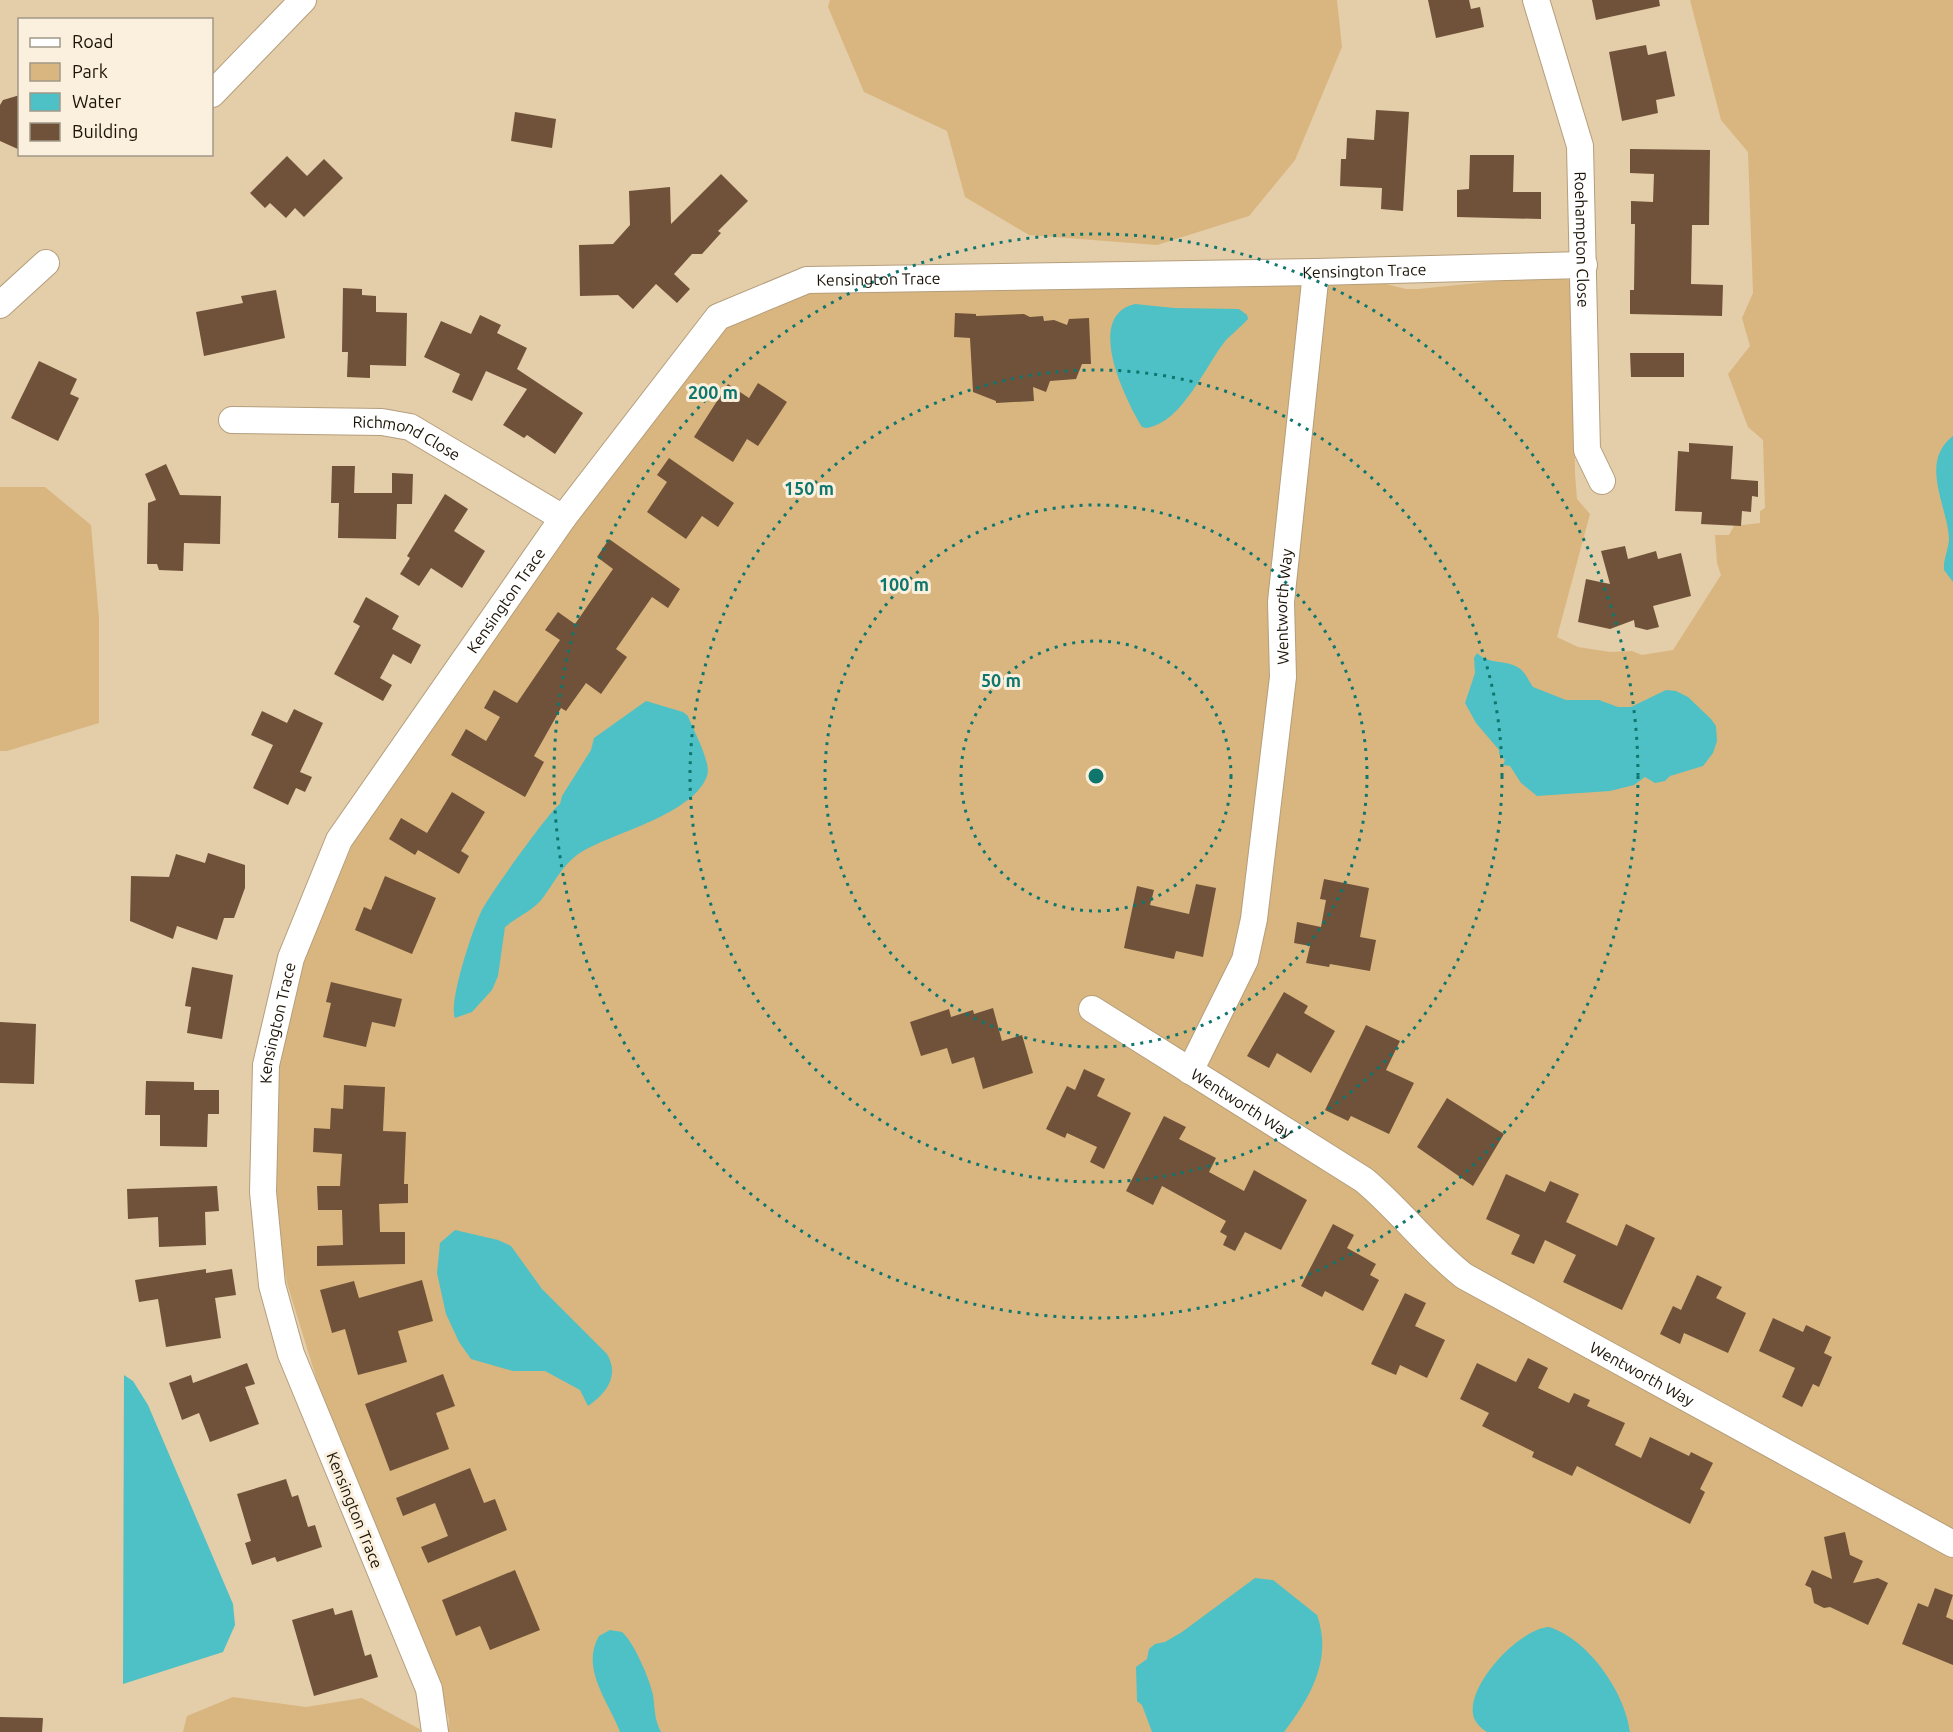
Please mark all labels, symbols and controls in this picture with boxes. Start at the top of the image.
legend [18,18,213,156]
text: Road [72,31,114,51]
text: Park [72,61,108,81]
text: Water [72,91,122,111]
text: Building [72,121,138,141]
street label: Roehampton Close [1572,171,1593,308]
street label: Kensington Trace [1302,260,1427,281]
street label: Kensington Trace [816,269,941,289]
text: 200 m [688,382,738,402]
street label: Richmond Close [352,413,464,464]
text: 150 m [784,478,834,498]
street label: Kensington Trace [463,544,549,656]
street label: Wentworth Way [1272,548,1296,665]
text: 100 m [879,574,929,594]
text: 50 m [981,670,1021,690]
centre of rings [1086,766,1106,786]
street label: Kensington Trace [257,960,299,1084]
street label: Wentworth Way [1188,1065,1296,1142]
street label: Wentworth Way [1587,1338,1698,1410]
street label: Kensington Trace [323,1449,387,1571]

